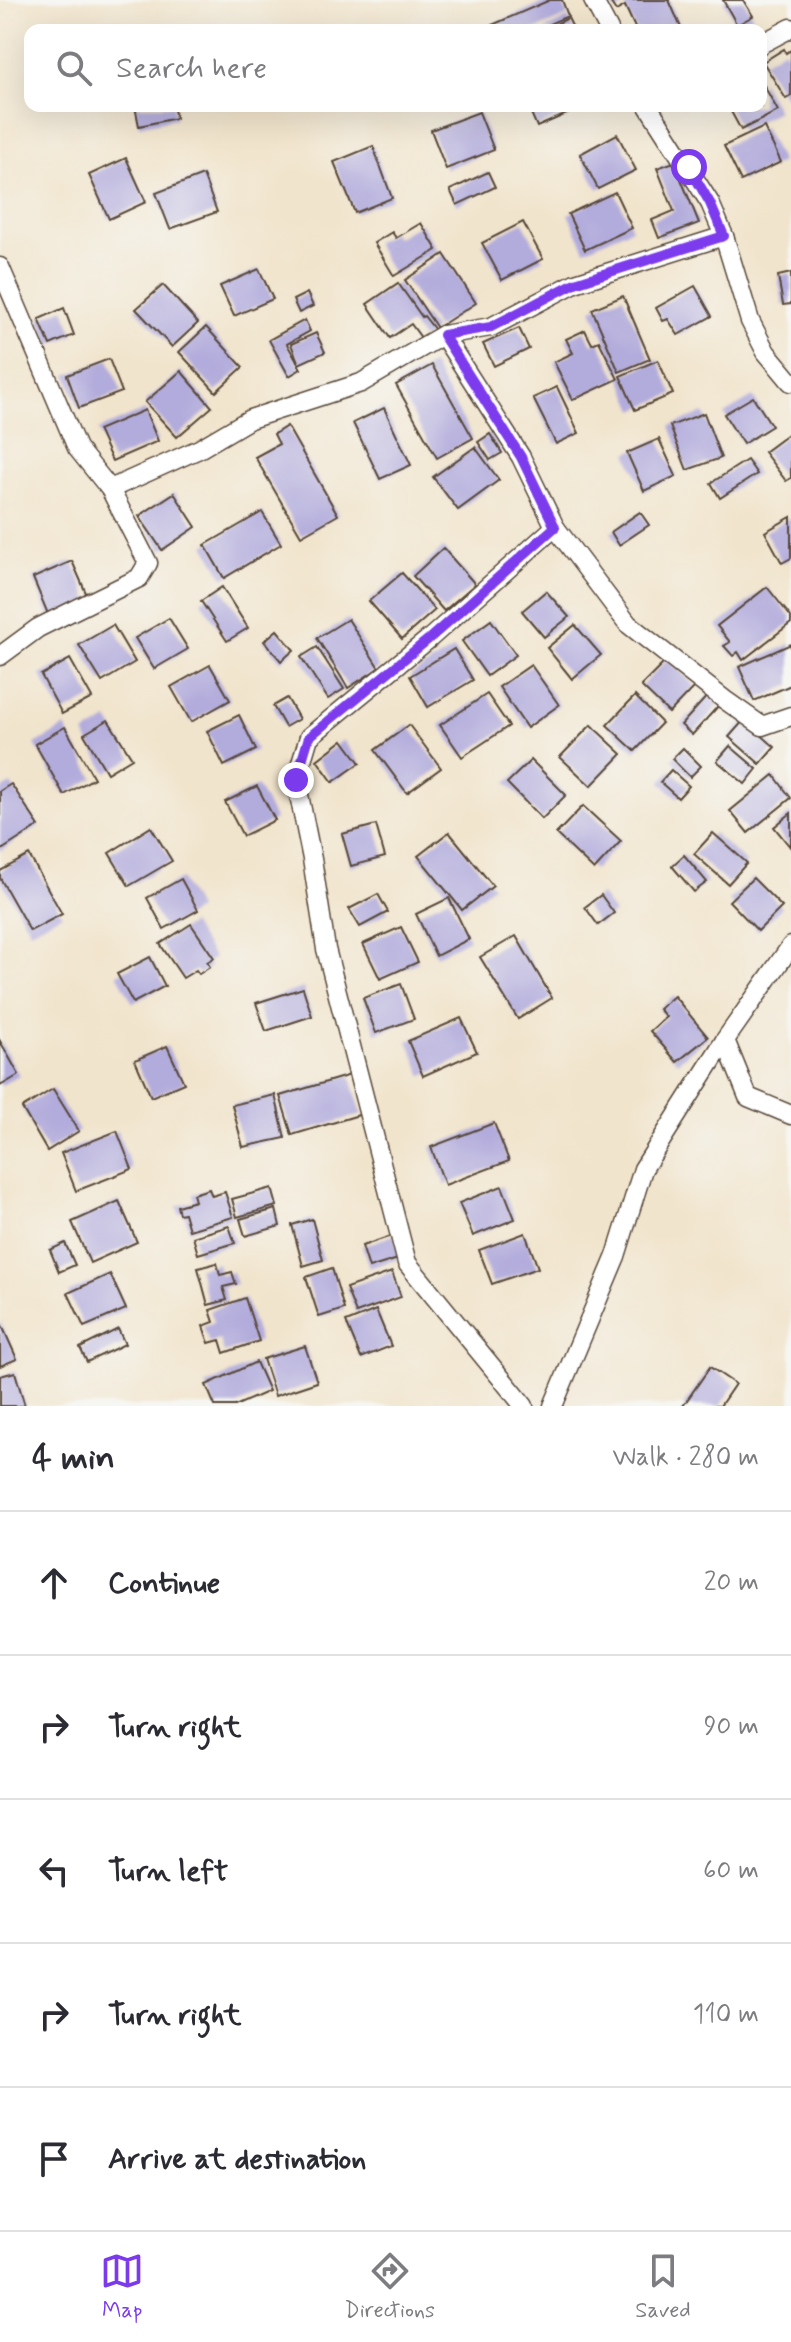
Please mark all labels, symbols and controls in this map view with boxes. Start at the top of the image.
search box [24,24,767,112]
icon: search [52,46,96,90]
text: Search here [116,49,267,88]
route start [671,149,707,185]
route end [278,762,314,798]
text: 4 min [32,1436,115,1481]
text: Walk · 280 m [612,1441,759,1475]
icon: ahead [32,1561,76,1605]
text: Continue [108,1564,220,1603]
text: 20 m [704,1566,759,1600]
icon: right [32,1705,76,1749]
text: Turn right [108,1708,241,1747]
text: 90 m [704,1710,759,1744]
icon: left [32,1849,76,1893]
text: Turn left [108,1852,228,1891]
text: 60 m [703,1854,759,1888]
icon: right [32,1993,76,2037]
text: Turn right [108,1996,241,2035]
text: 110 m [693,1998,759,2032]
icon: arrive [32,2137,76,2181]
text: Arrive at destination [108,2140,366,2179]
tab: Map [100,2249,144,2325]
tab: Directions [344,2249,435,2325]
tab: Saved [635,2249,691,2325]

